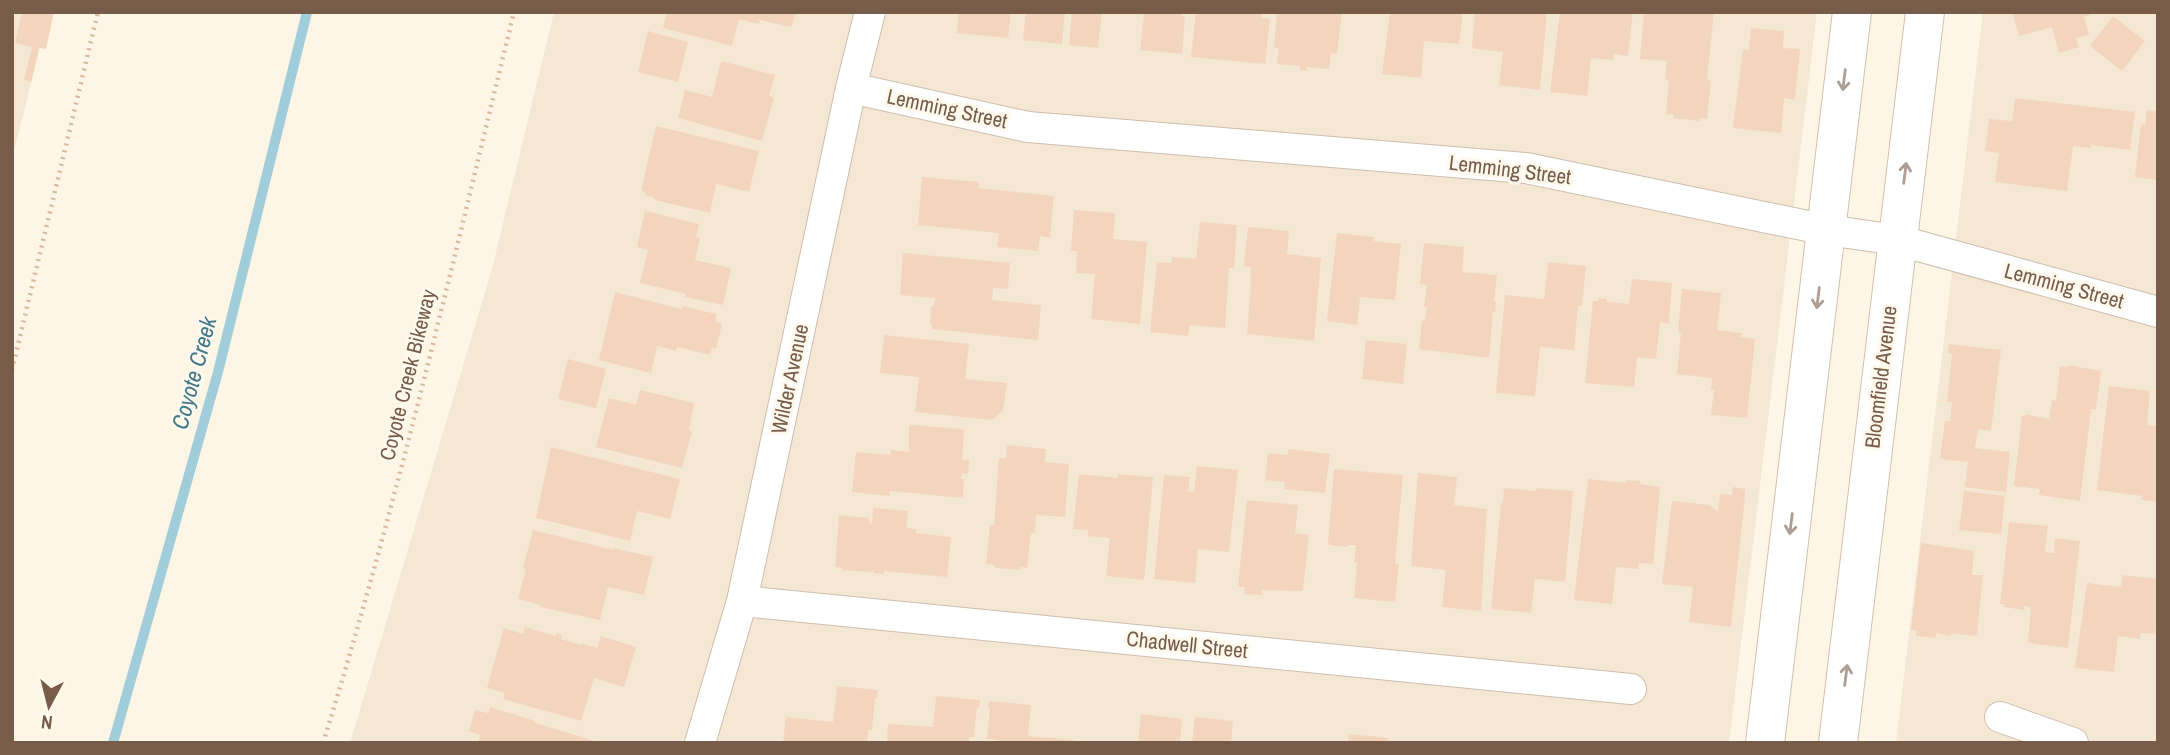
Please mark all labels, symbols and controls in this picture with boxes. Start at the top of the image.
one-way arrow [1838,68,1851,91]
street label: Lemming Street [884,82,1010,135]
street label: Lemming Street [1447,148,1573,191]
one-way arrow [1899,162,1912,184]
street label: Lemming Street [2001,256,2127,315]
street label: Coyote Creek Bikeway [372,286,443,463]
one-way arrow [1812,286,1825,309]
street label: Bloomfield Avenue [1857,304,1904,450]
water label: Coyote Creek [164,312,224,433]
street label: Wilder Avenue [764,321,815,437]
one-way arrow [1785,512,1798,535]
street label: Chadwell Street [1125,624,1249,665]
one-way arrow [1839,664,1852,687]
north arrow [14,671,84,741]
text: N [40,709,54,736]

